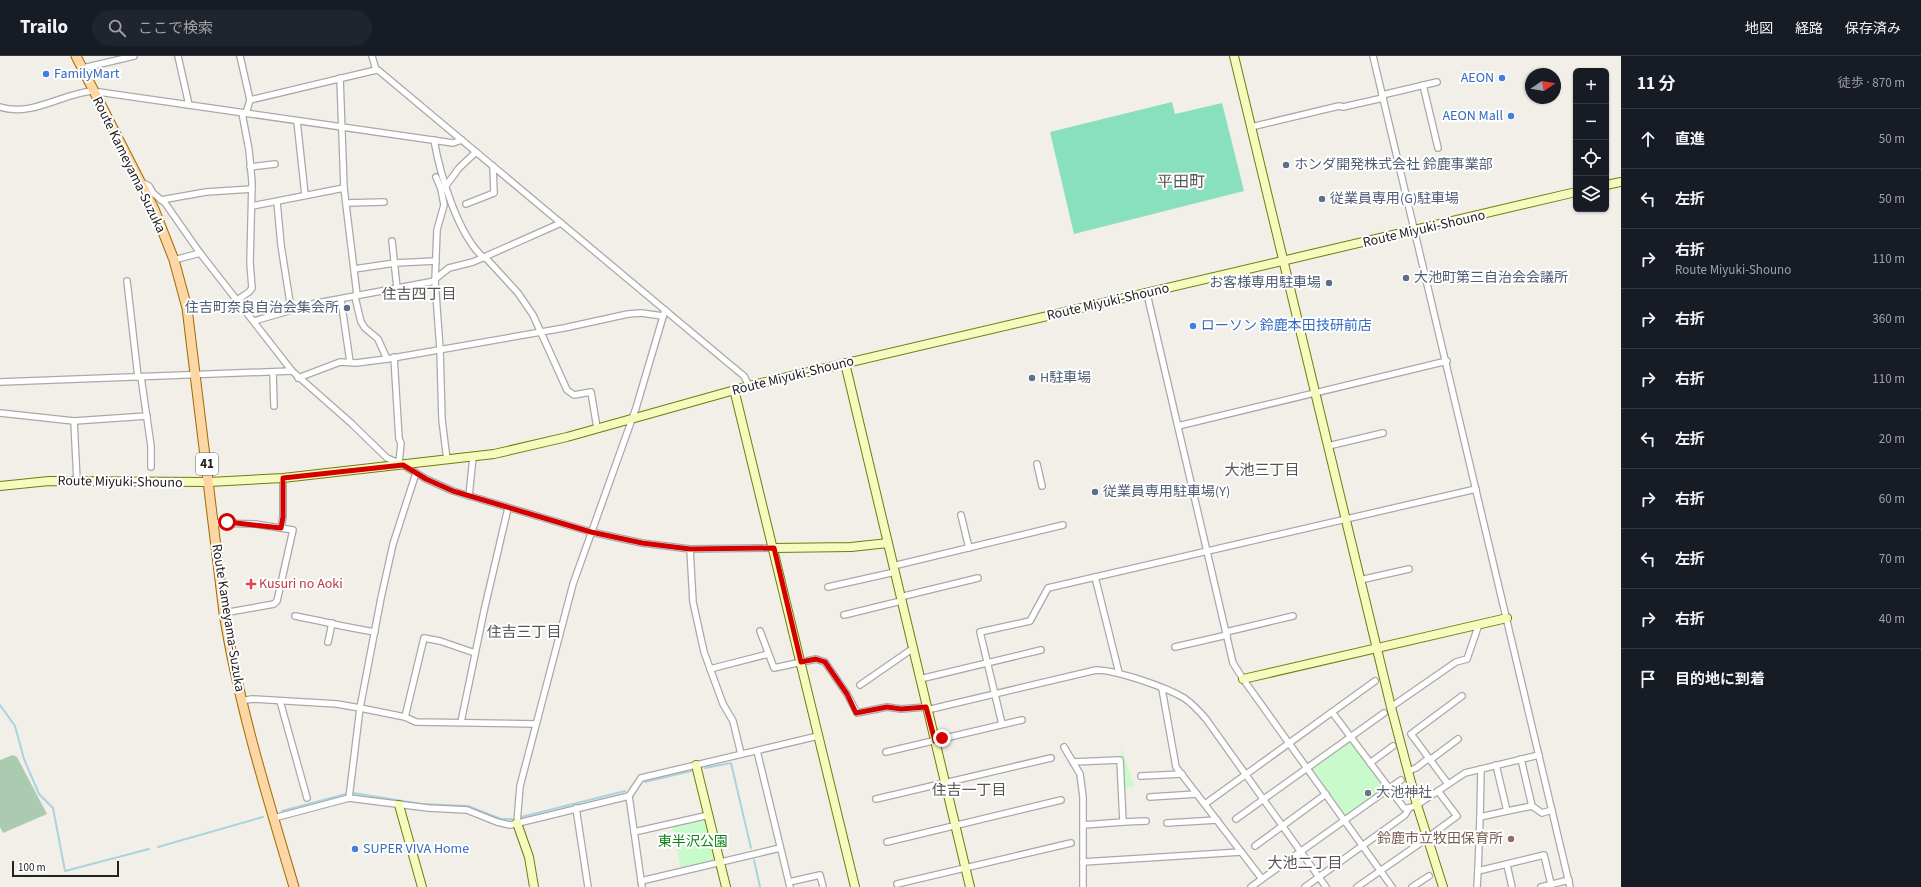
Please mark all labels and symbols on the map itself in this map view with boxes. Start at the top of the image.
place label: FamilyMart [54,64,120,84]
place label: AEON [1461,68,1494,88]
north arrow [1525,68,1561,104]
marker: FamilyMart [41,69,51,79]
marker: AEON [1497,73,1507,83]
street label: Route Kameyama-Suzuka [87,93,171,237]
place label: AEON Mall [1442,106,1503,126]
marker: AEON Mall [1506,111,1516,121]
place label: ホンダ開発株式会社 鈴鹿事業部 [1294,155,1493,175]
marker: ホンダ開発株式会社 鈴鹿事業部 [1281,160,1291,170]
district label: 平田町 [1157,171,1205,193]
place label: 従業員専用(G)駐車場 [1330,189,1459,209]
marker: 従業員専用(G)駐車場 [1317,194,1327,204]
street label: Route Miyuki-Shouno [1361,205,1487,253]
place label: 大池町第三自治会会議所 [1414,268,1568,288]
place label: お客様専用駐車場 [1209,273,1321,293]
marker: 大池町第三自治会会議所 [1401,273,1411,283]
street label: Route Miyuki-Shouno [1045,278,1171,326]
marker: お客様専用駐車場 [1324,278,1334,288]
district label: 住吉四丁目 [381,284,457,305]
place label: 住吉町奈良自治会集会所 [185,298,339,318]
marker: 住吉町奈良自治会集会所 [342,303,352,313]
place label: ローソン 鈴鹿本田技研前店 [1201,316,1372,336]
marker: ローソン 鈴鹿本田技研前店 [1188,321,1198,331]
street label: Route Miyuki-Shouno [730,351,856,401]
place label: H駐車場 [1040,368,1091,388]
marker: H駐車場 [1027,373,1037,383]
road number: 41 [196,453,218,475]
district label: 大池三丁目 [1224,460,1300,481]
street label: Route Miyuki-Shouno [57,471,183,493]
place label: 従業員専用駐車場(Y) [1103,482,1230,502]
marker: 従業員専用駐車場(Y) [1090,487,1100,497]
route start [218,513,236,531]
street label: Route Kameyama-Suzuka [206,543,250,693]
place label: Kusuri no Aoki [259,574,343,594]
marker: Kusuri no Aoki [246,579,256,589]
district label: 住吉三丁目 [486,622,562,643]
route end [933,729,951,747]
district label: 住吉一丁目 [931,780,1007,801]
place label: 大池神社 [1376,783,1432,803]
marker: 大池神社 [1363,788,1373,798]
place label: 鈴鹿市立牧田保育所 [1377,829,1503,849]
park label: 東半沢公園 [658,832,728,852]
marker: 鈴鹿市立牧田保育所 [1506,834,1516,844]
place label: SUPER VIVA Home [363,839,469,859]
marker: SUPER VIVA Home [350,844,360,854]
district label: 大池二丁目 [1267,853,1343,874]
scale bar [12,859,119,878]

